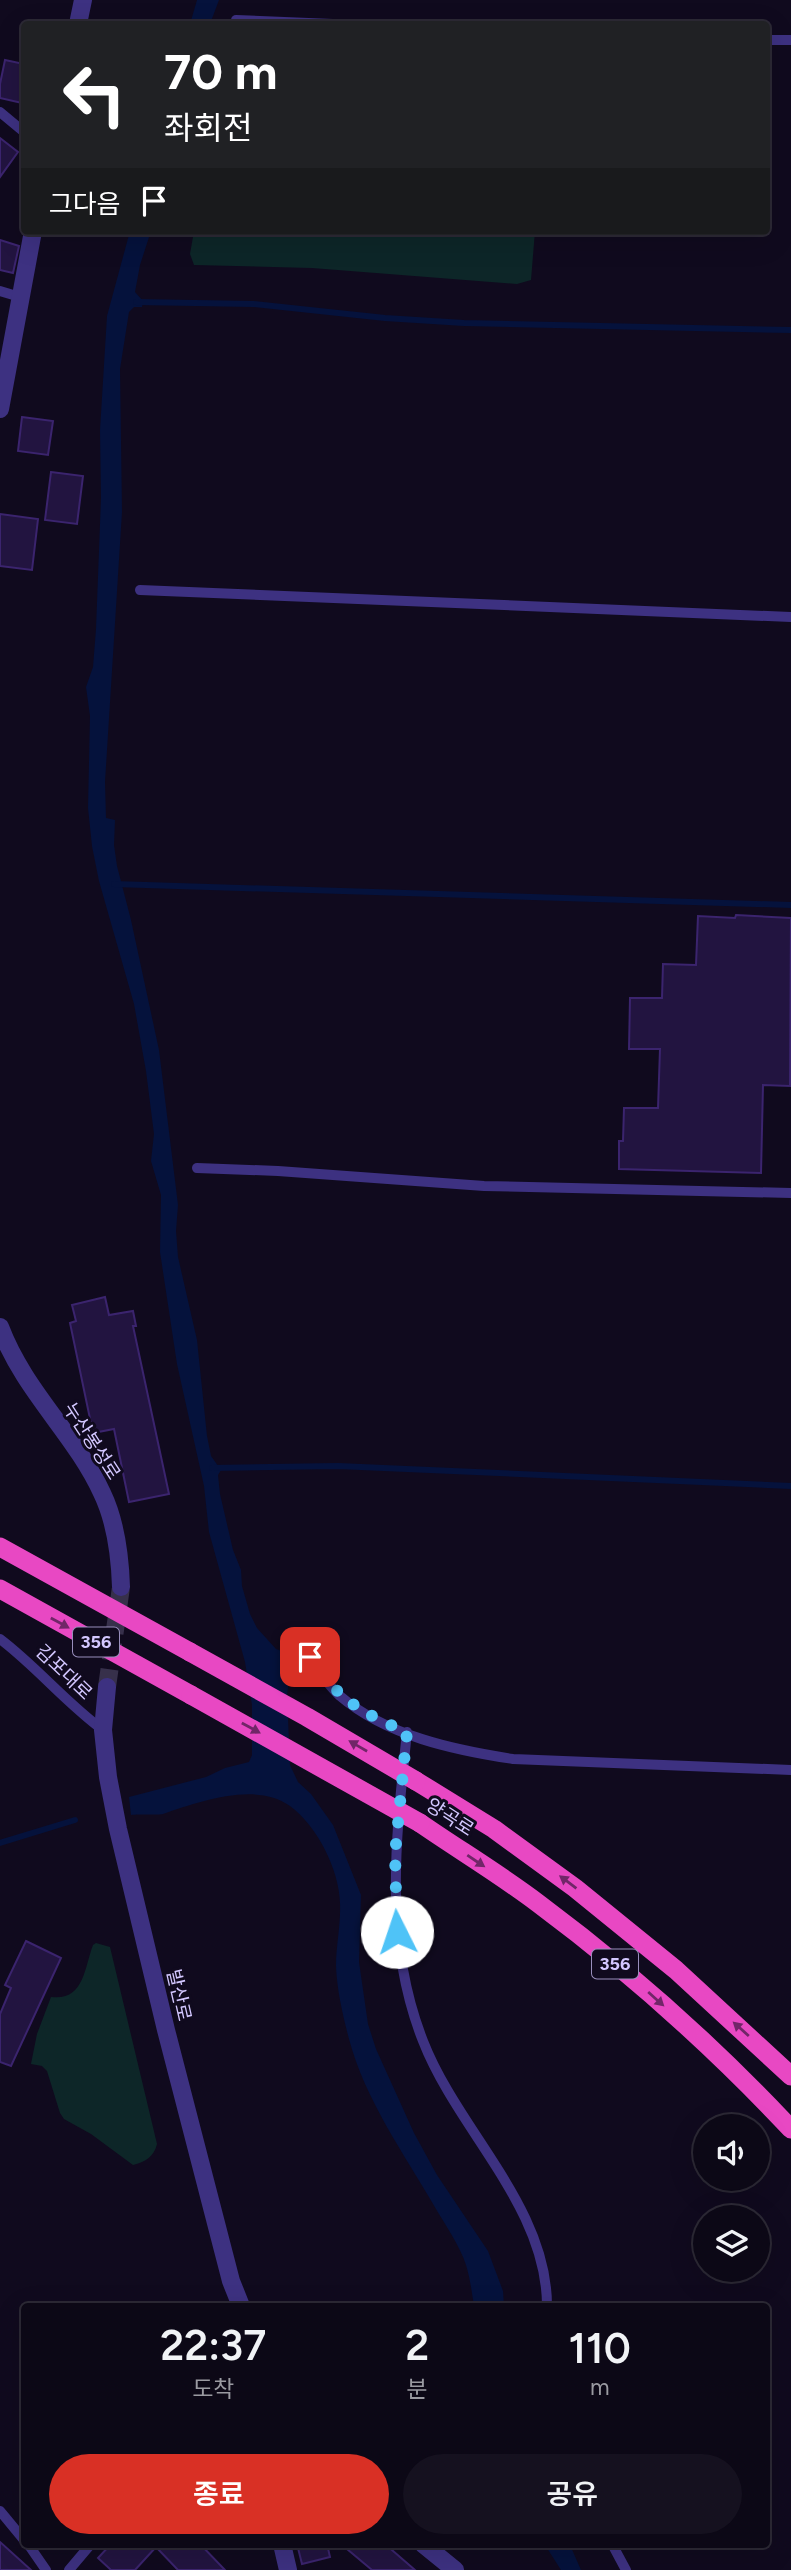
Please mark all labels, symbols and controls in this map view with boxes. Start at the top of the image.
text: 70 m [164,42,277,101]
icon: left [49,49,140,140]
text: 좌회전 [164,109,252,147]
icon: arrive [135,182,173,220]
text: 그다음 [49,188,121,220]
street label: 누산봉성로 [59,1398,125,1484]
one-way arrow [50,1617,69,1629]
pin [280,1627,340,1687]
road number: 356 [73,1628,119,1657]
icon: arrive [291,1638,329,1676]
street label: 김포대로 [31,1639,97,1705]
one-way arrow [241,1722,261,1734]
one-way arrow [348,1740,367,1752]
street label: 양곡로 [422,1793,478,1841]
one-way arrow [467,1854,485,1868]
one-way arrow [559,1875,577,1890]
position arrow [360,1895,434,1969]
road number: 356 [592,1950,638,1978]
street label: 발산로 [162,1967,196,2023]
one-way arrow [647,1991,665,2007]
one-way arrow [733,2022,750,2037]
map controls [693,2114,770,2282]
button: sound [693,2114,770,2191]
button: layers [693,2205,770,2282]
text: 22:37 [160,2320,266,2371]
text: 2 [405,2320,429,2371]
text: 110 [569,2323,631,2374]
text: m [590,2373,609,2401]
text: 도착 [192,2375,234,2403]
text: 분 [407,2375,428,2403]
button: 종료 [49,2454,389,2534]
button: 공유 [403,2454,742,2534]

